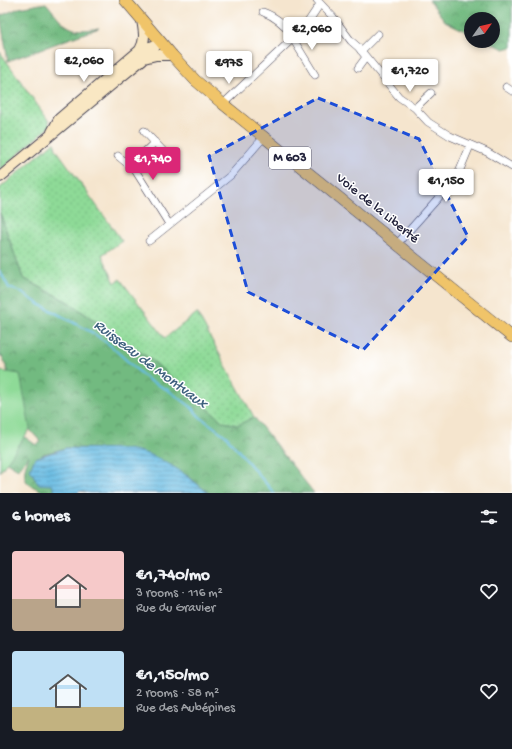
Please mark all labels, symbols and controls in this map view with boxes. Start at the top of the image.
north arrow [464,12,500,48]
map controls [464,12,500,48]
pin: €2,060 [279,17,345,51]
text: €2,060 [292,22,332,37]
pin: €2,060 [51,49,117,83]
pin: €975 [205,51,253,85]
text: €2,060 [64,54,104,69]
text: €975 [215,56,243,71]
pin: €1,720 [377,59,443,93]
text: €1,720 [391,64,429,79]
pin: €1,740 [120,147,186,181]
road number: M 603 [269,147,311,169]
text: €1,740 [134,152,172,167]
pin: €1,150 [413,169,479,203]
street label: Voie de la Liberté [331,170,423,248]
text: €1,150 [428,174,464,189]
water label: Ruisseau de Montvaux [90,317,212,415]
icon: filters [478,506,500,528]
text: 6 homes [12,507,70,527]
text: €1,740/mo [136,566,210,586]
icon: home [44,567,92,615]
icon: heart [478,580,500,602]
text: 3 rooms · 116 m² [136,586,223,601]
text: Rue du Gravier [136,601,215,616]
text: €1,150/mo [136,666,209,686]
icon: home [44,667,92,715]
icon: heart [478,680,500,702]
text: 2 rooms · 58 m² [136,686,219,701]
text: Rue des Aubépines [136,701,235,716]

